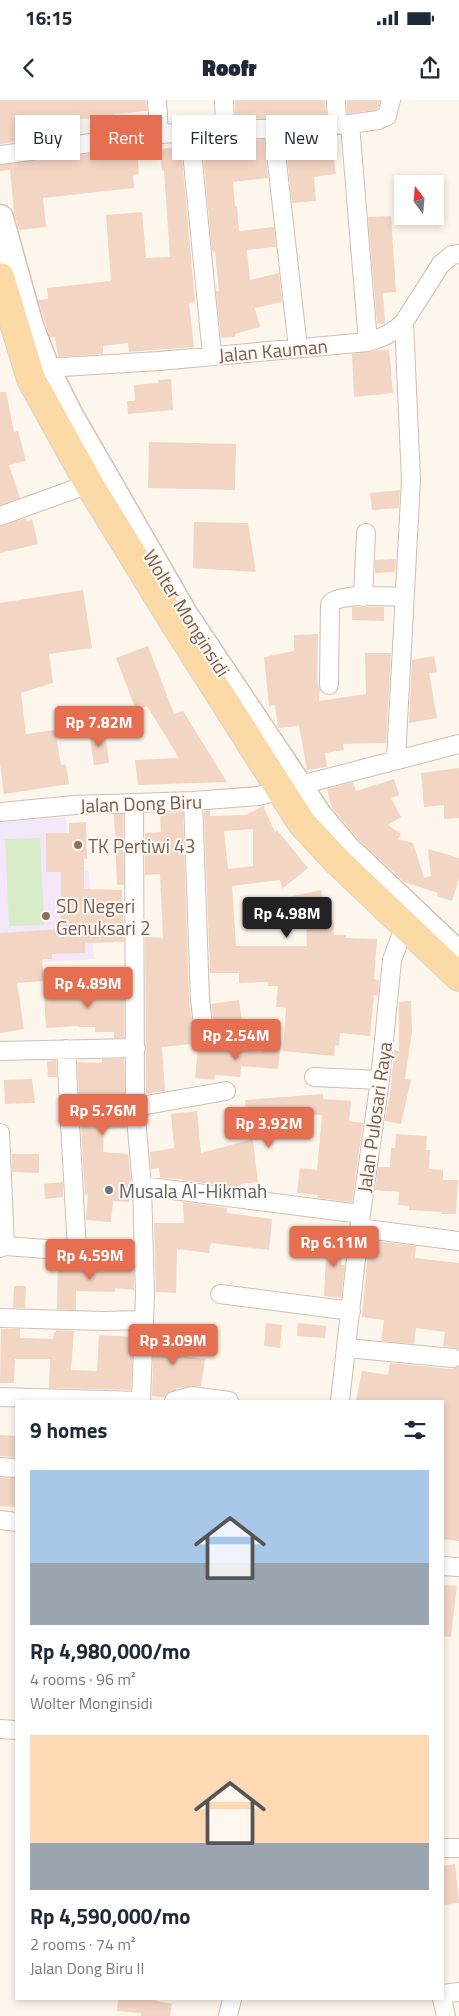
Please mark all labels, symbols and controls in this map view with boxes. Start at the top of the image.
text: 16:15 [25,3,72,32]
text: Roofr [202,51,257,85]
icon: back [15,54,43,82]
icon: share [416,54,444,82]
chip: Buy [15,115,80,160]
chip: Rent [90,115,162,160]
chip: Filters [172,115,256,160]
chip: New [266,115,337,160]
north arrow [394,175,444,225]
map controls [394,175,444,225]
street label: Jalan Kauman [217,331,329,369]
street label: Wolter Monginsidi [136,544,238,682]
pin: Rp 7.82M [47,706,151,748]
text: Rp 7.82M [66,710,132,734]
street label: Jalan Dong Biru [79,786,203,820]
place label: TK Pertiwi 43 [88,831,195,860]
marker: TK Pertiwi 43 [72,839,84,851]
place label: SD Negeri Genuksari 2 [56,891,151,942]
pin: Rp 4.98M [235,896,339,939]
text: Rp 4.98M [254,901,320,925]
marker: SD Negeri Genuksari 2 [40,910,52,922]
pin: Rp 4.89M [36,966,140,1009]
text: Rp 4.89M [55,971,121,995]
pin: Rp 2.54M [184,1018,288,1061]
text: Rp 2.54M [203,1023,269,1047]
street label: Jalan Pulosari Raya [349,1039,399,1194]
pin: Rp 5.76M [51,1094,155,1136]
text: Rp 5.76M [70,1098,136,1122]
pin: Rp 3.92M [217,1106,321,1149]
text: Rp 3.92M [236,1111,302,1135]
place label: Musala Al-Hikmah [119,1176,267,1205]
marker: Musala Al-Hikmah [103,1184,115,1196]
pin: Rp 6.11M [282,1226,386,1268]
text: Rp 6.11M [301,1230,367,1254]
pin: Rp 4.59M [38,1238,142,1281]
text: Rp 4.59M [57,1243,123,1267]
pin: Rp 3.09M [121,1324,225,1366]
text: Rp 3.09M [140,1328,206,1352]
text: 9 homes [30,1414,107,1446]
icon: filters [401,1416,429,1444]
icon: home [185,1503,275,1593]
text: Rp 4,980,000/mo [30,1635,191,1667]
text: 4 rooms · 96 m² [30,1667,135,1691]
text: Wolter Monginsidi [30,1691,152,1715]
icon: home [185,1768,275,1858]
text: Rp 4,590,000/mo [30,1900,191,1932]
text: 2 rooms · 74 m² [30,1932,135,1956]
text: Jalan Dong Biru II [30,1956,144,1980]

